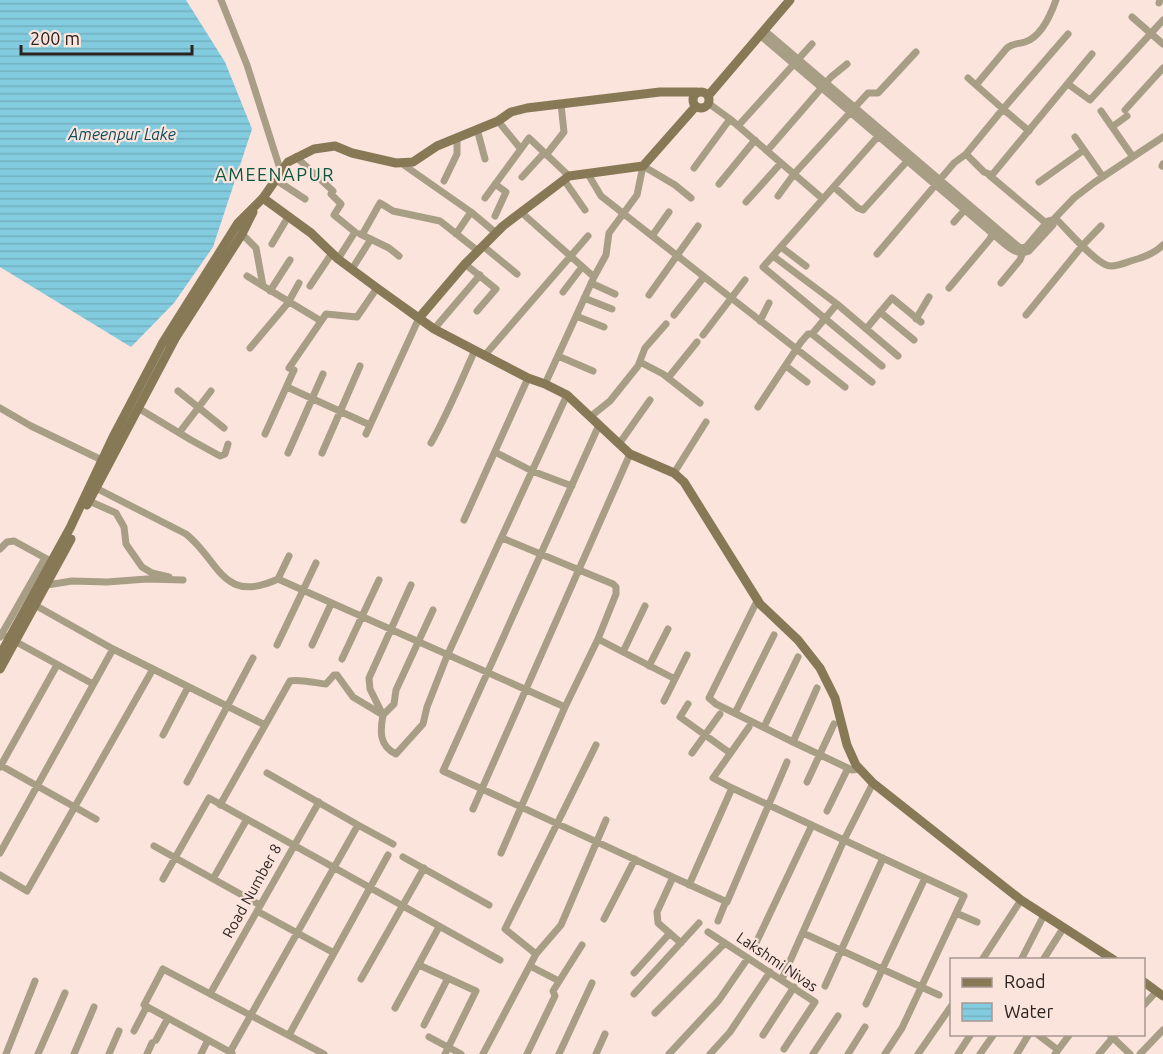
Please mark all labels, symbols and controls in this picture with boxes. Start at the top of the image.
scale bar [21,18,192,56]
text: 200 m [30,28,80,48]
water label: Ameenpur Lake [67,125,176,143]
district label: AMEENAPUR [215,164,335,184]
street label: Road Number 8 [219,841,284,941]
street label: Lakshmi Nivas [734,928,821,995]
legend [950,958,1145,1036]
text: Road [1004,971,1046,991]
text: Water [1004,1001,1054,1021]

